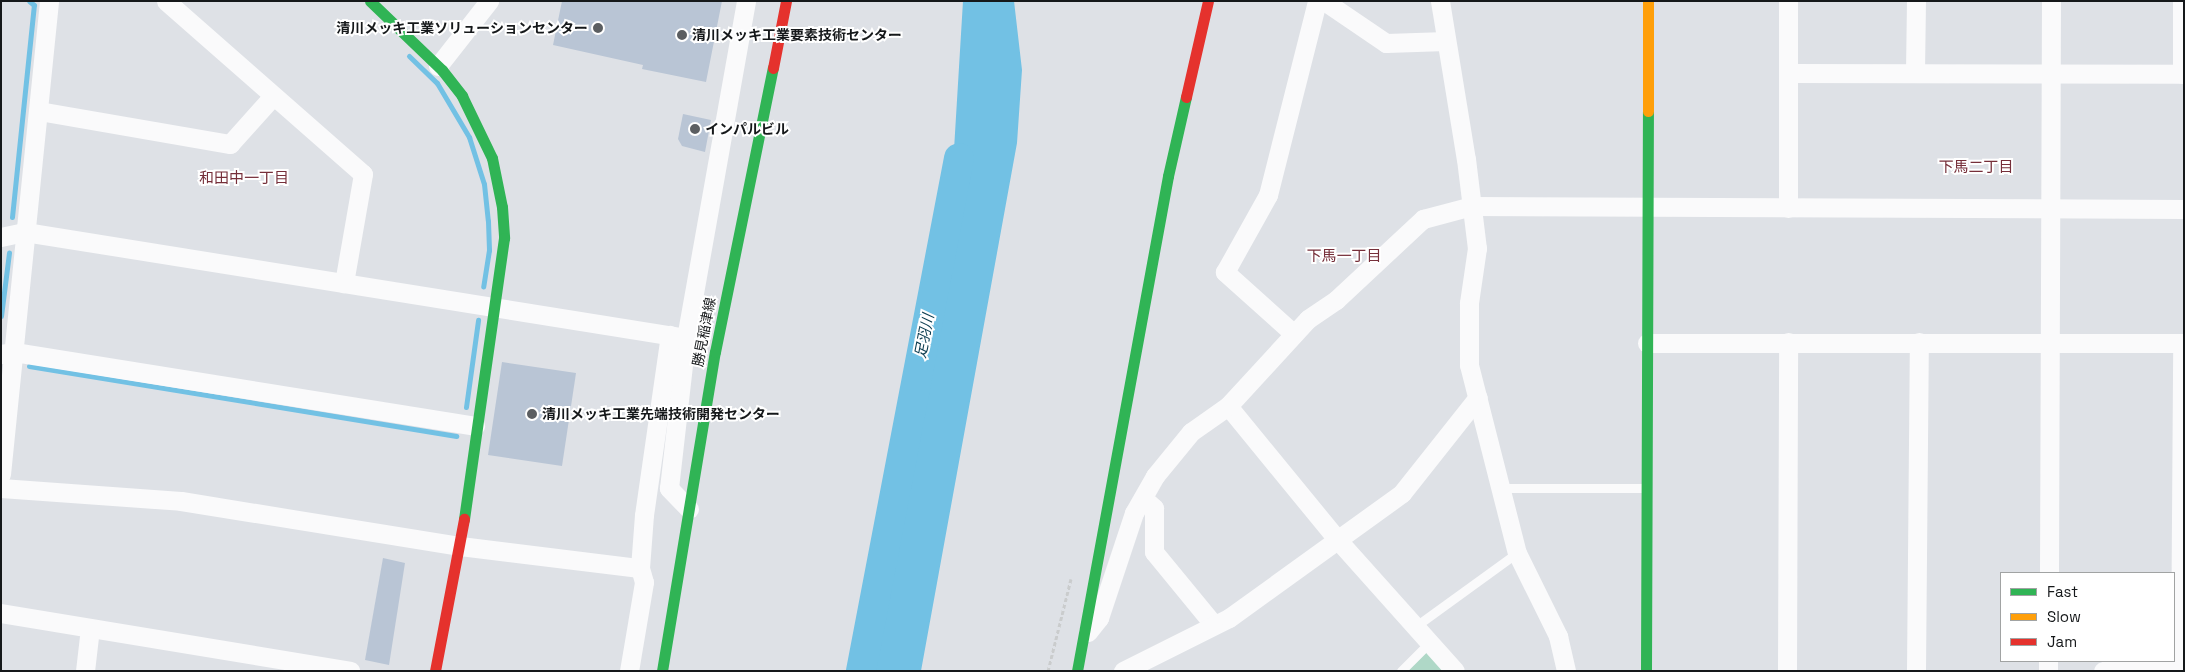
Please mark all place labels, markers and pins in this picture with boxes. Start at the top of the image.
place label: 清川メッキ工業ソリューションセンター [336,20,588,36]
marker: 清川メッキ工業ソリューションセンター [592,22,604,34]
place label: 清川メッキ工業要素技術センター [692,27,902,43]
marker: 清川メッキ工業要素技術センター [676,29,688,41]
place label: インパルビル [705,121,789,137]
marker: インパルビル [689,123,701,135]
place label: 清川メッキ工業先端技術開発センター [542,406,780,422]
marker: 清川メッキ工業先端技術開発センター [526,408,538,420]

